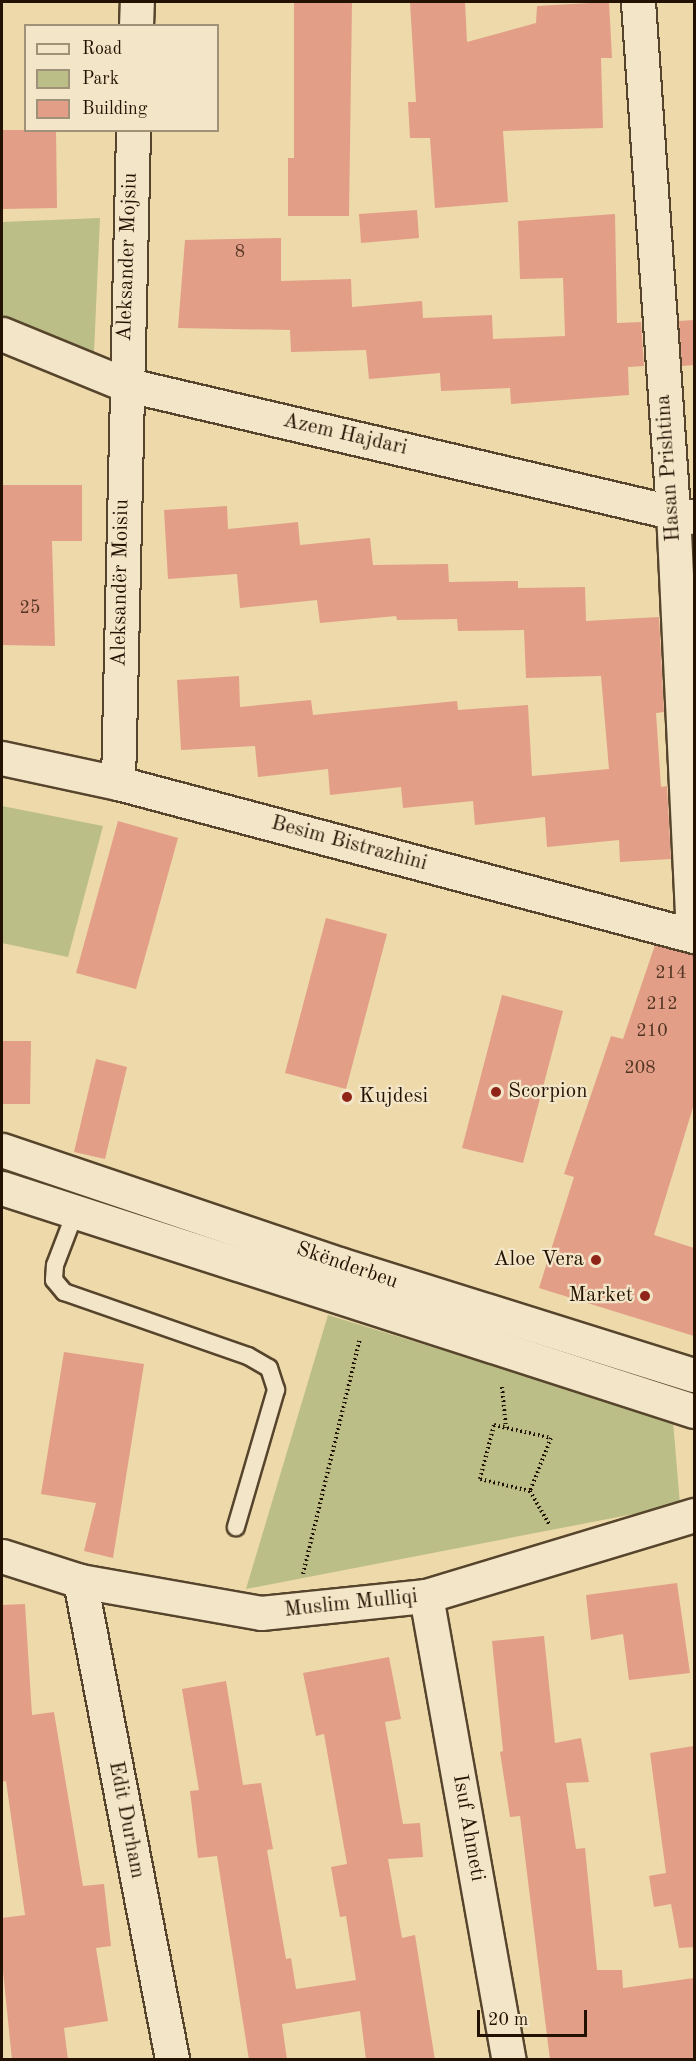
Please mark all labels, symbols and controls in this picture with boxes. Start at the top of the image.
legend [24,24,219,132]
text: Road [82,40,122,58]
text: Park [82,70,119,88]
text: Building [82,100,147,118]
street label: Aleksander Mojsiu [112,172,144,342]
house number: 8 [235,241,245,263]
street label: Hasan Prishtina [651,394,687,542]
street label: Azem Hajdari [280,408,410,462]
street label: Aleksandër Moisiu [107,499,135,667]
house number: 25 [20,597,40,619]
street label: Besim Bistrazhini [268,811,430,877]
house number: 214 [655,962,687,984]
house number: 212 [646,993,678,1015]
house number: 210 [636,1020,668,1042]
house number: 208 [624,1057,656,1079]
place label: Scorpion [508,1079,588,1105]
place label: Kujdesi [359,1084,428,1110]
marker: Scorpion [489,1085,503,1099]
marker: Kujdesi [340,1090,354,1104]
street label: Skënderbeu [293,1237,401,1295]
place label: Aloe Vera [493,1247,584,1273]
marker: Aloe Vera [589,1253,603,1267]
place label: Market [568,1283,633,1309]
marker: Market [638,1289,652,1303]
street label: Muslim Mulliqi [283,1584,419,1624]
street label: Edit Durham [102,1759,150,1881]
street label: Isuf Ahmeti [446,1773,490,1883]
scale bar [480,1998,590,2036]
text: 20 m [488,2011,528,2029]

